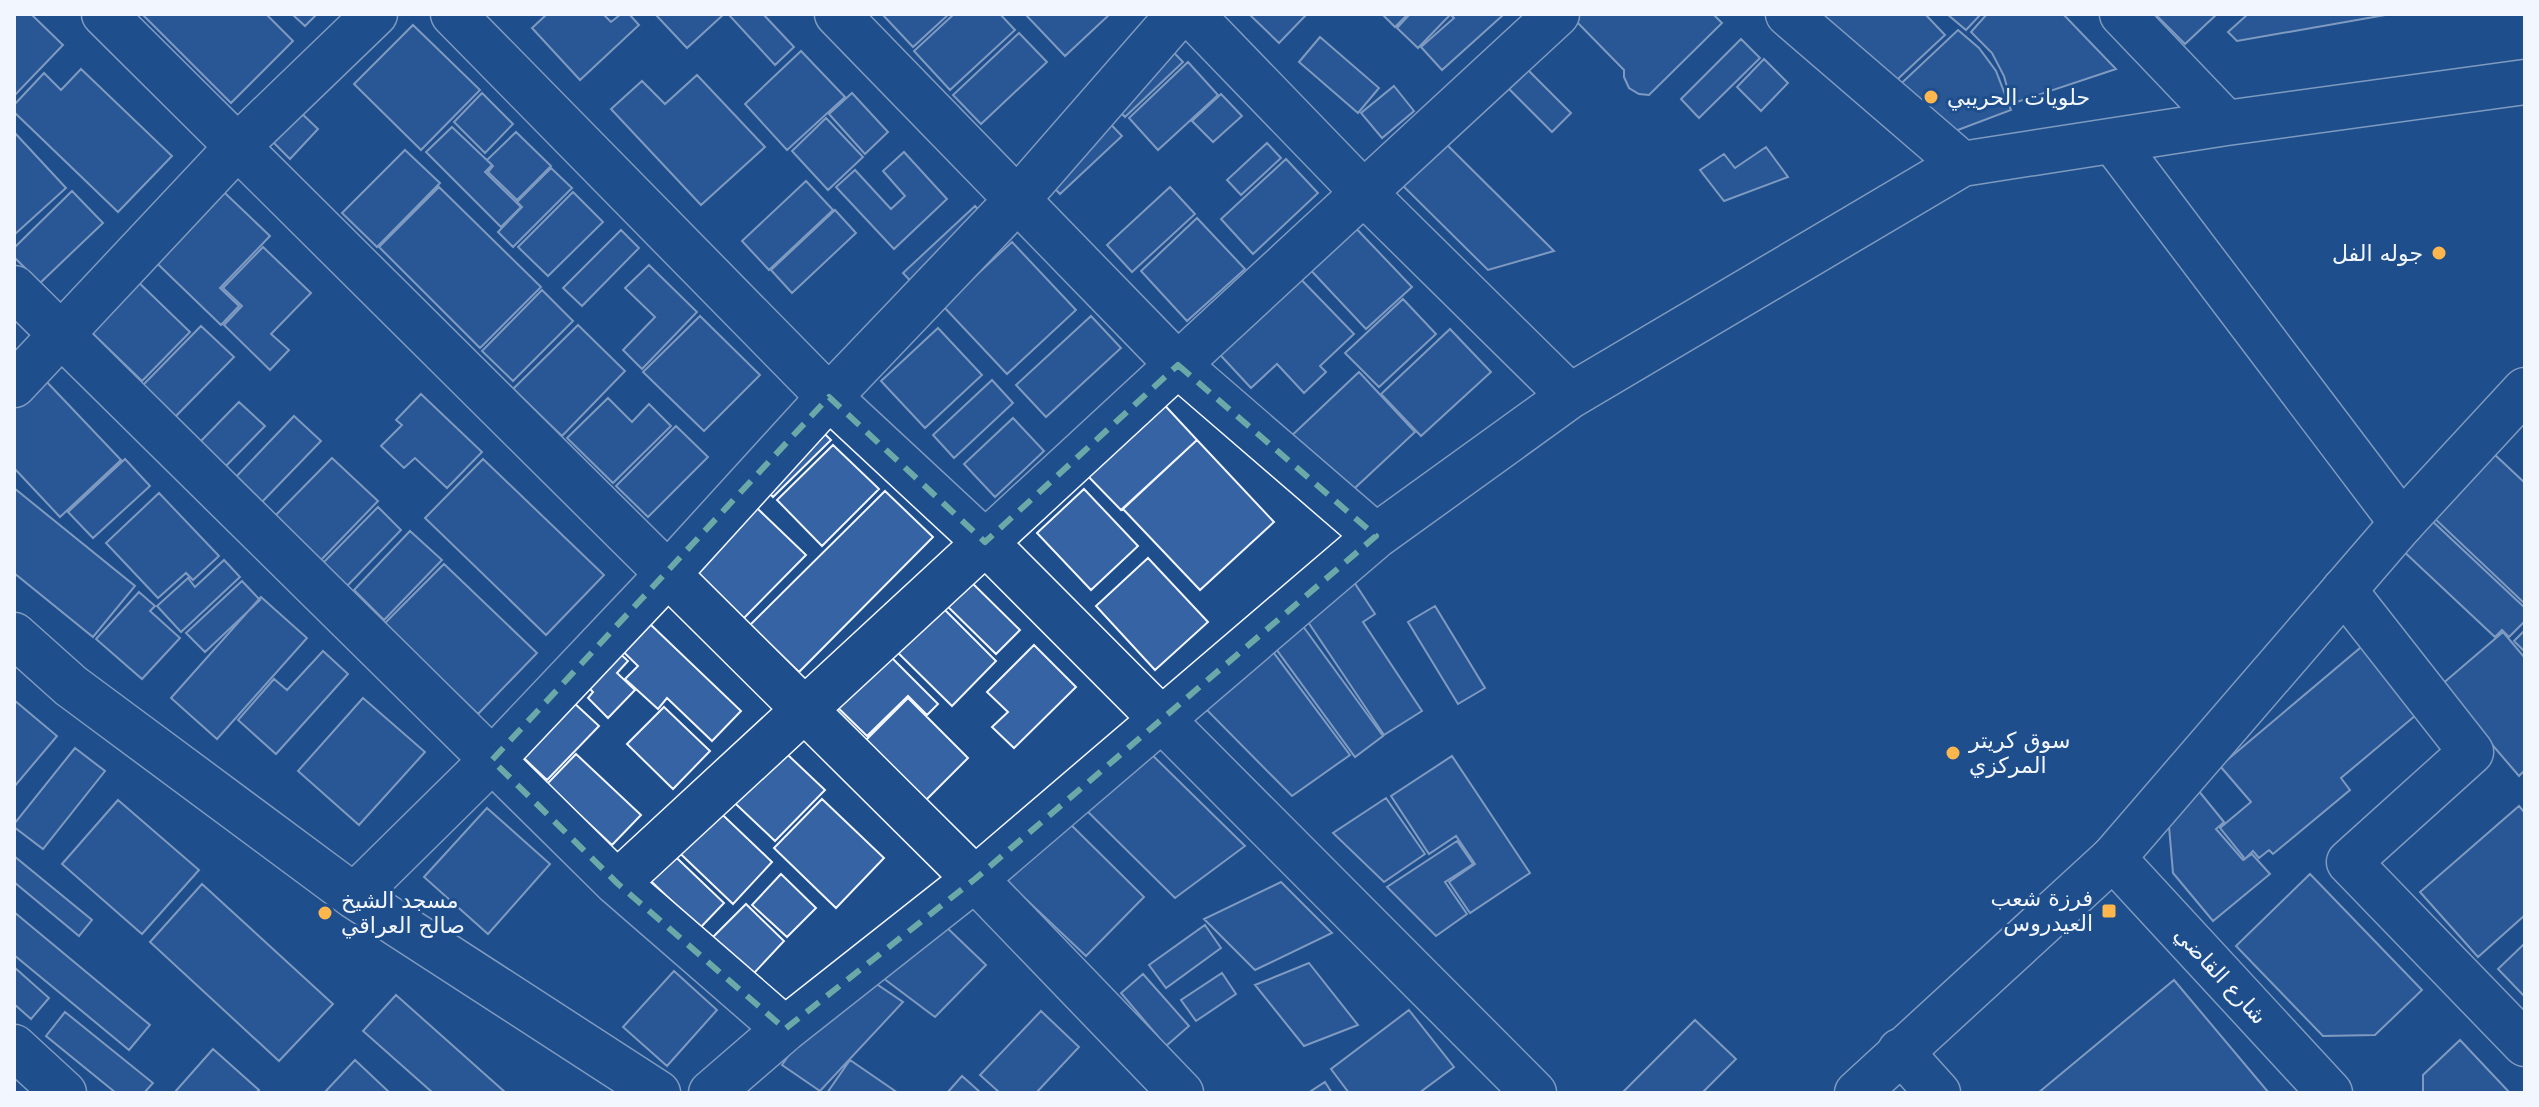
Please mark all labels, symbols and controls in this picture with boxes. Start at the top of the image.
place label: حلويات الحريبي [1947,85,2090,111]
marker: حلويات الحريبي [1922,88,1940,106]
place label: جوله الفل [2332,241,2423,266]
marker: جوله الفل [2430,244,2448,262]
place label: سوق كريتر المركزي [1968,728,2070,778]
marker: سوق كريتر المركزي [1944,744,1962,762]
place label: فرزة شعب العيدروس [1991,886,2093,937]
place label: مسجد الشيخ صالح العراقي [341,888,465,939]
marker: فرزة شعب العيدروس [2100,902,2118,920]
marker: مسجد الشيخ صالح العراقي [316,904,334,922]
street label: شارع القاضي [2169,922,2272,1030]

